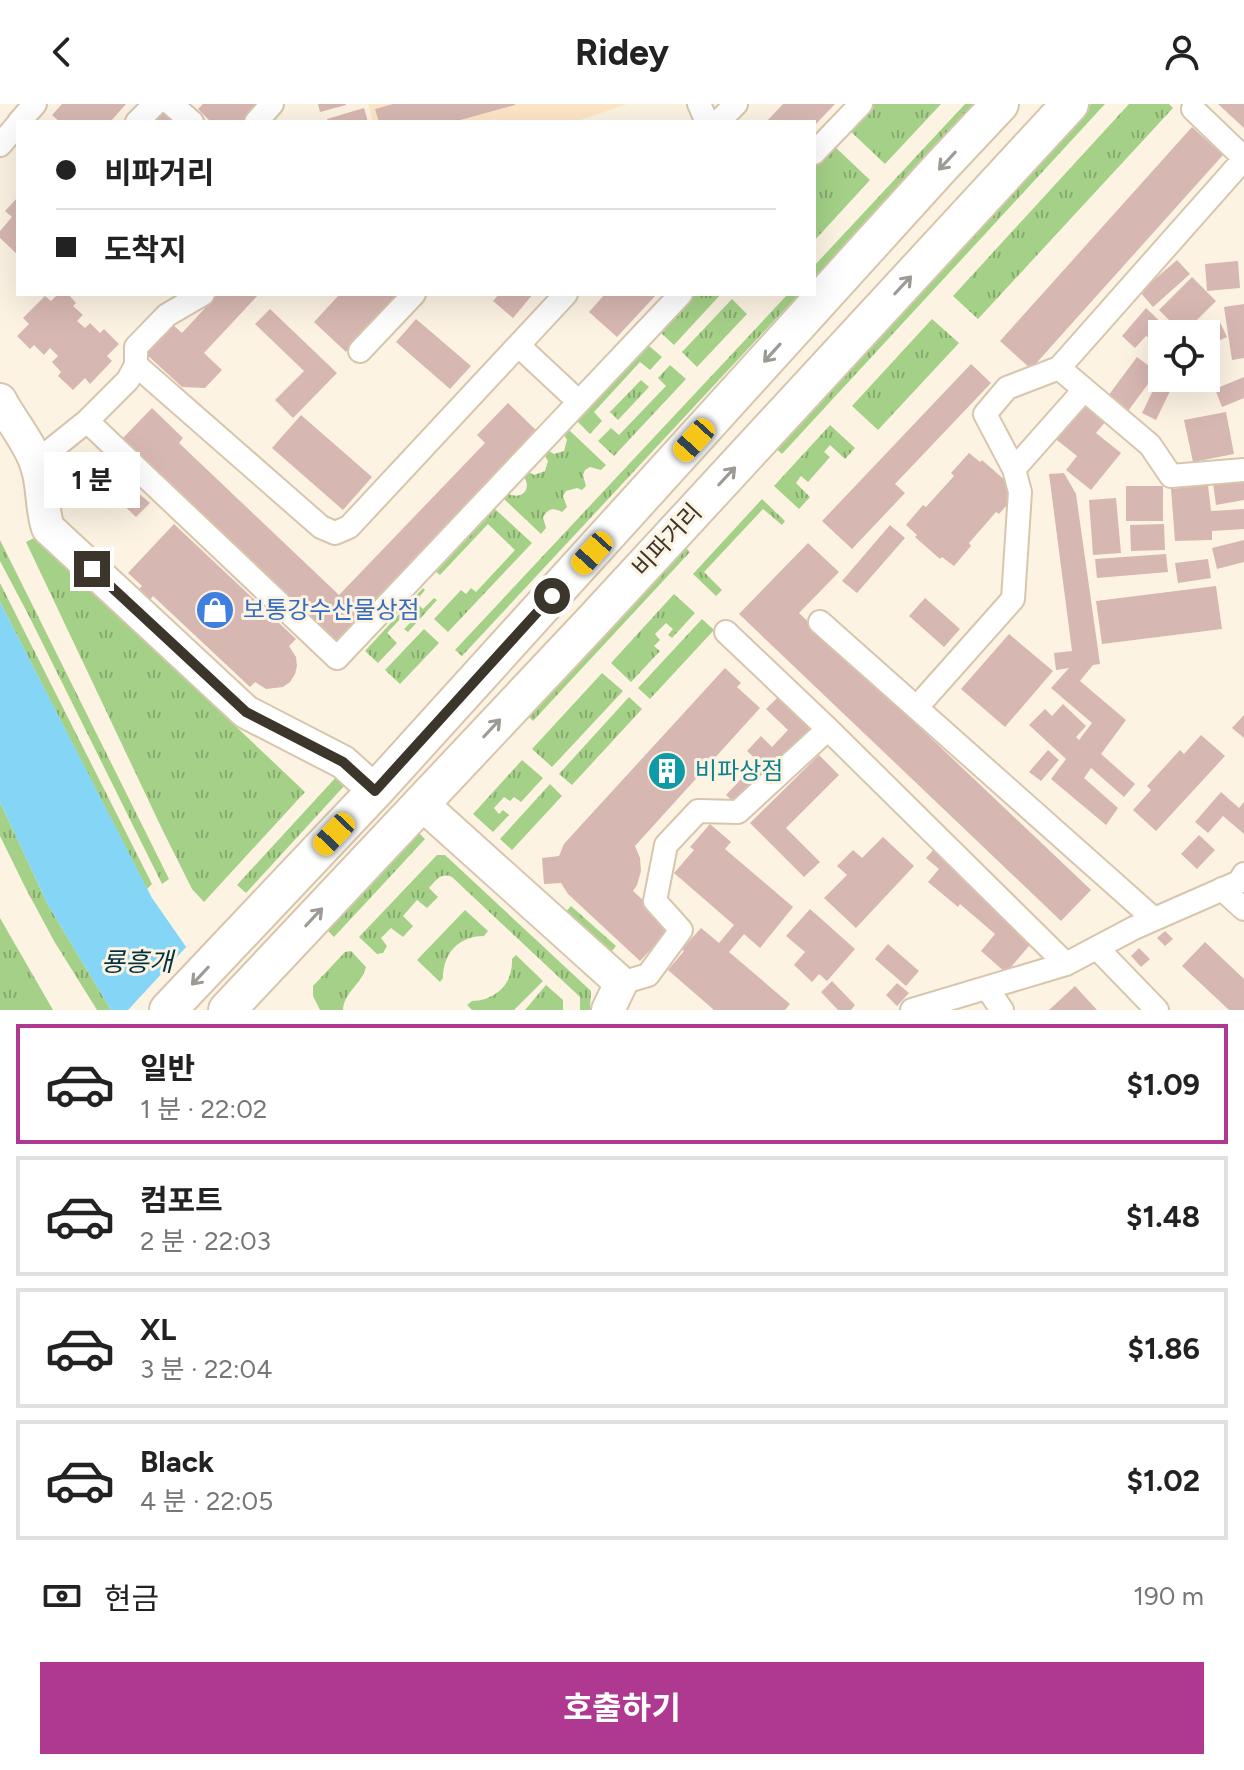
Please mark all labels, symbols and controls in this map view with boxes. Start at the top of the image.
icon: back [40,30,84,74]
icon: person [1160,30,1204,74]
text: Ridey [575,31,669,74]
one-way arrow [937,151,956,171]
text: 비파거리 [104,154,214,191]
text: 도착지 [104,231,187,268]
one-way arrow [894,275,913,295]
map controls [1148,320,1220,392]
button: locate [1148,320,1220,392]
one-way arrow [764,343,782,363]
car [669,414,719,466]
callout: 1 분 [44,453,140,509]
text: 1 분 [71,464,113,496]
one-way arrow [717,466,736,486]
street label: 비파거리 [626,497,707,582]
car [567,527,617,579]
route end [74,551,110,587]
route start [534,578,570,614]
shop icon: 보통강수산물상점 [194,589,236,631]
place label: 보통강수산물상점 [243,595,420,624]
one-way arrow [483,718,502,738]
building icon: 비파상점 [646,750,688,792]
place label: 비파상점 [695,756,783,785]
car [309,808,359,860]
one-way arrow [305,907,324,927]
water label: 룡흥개 [101,946,176,978]
one-way arrow [191,966,210,985]
icon: car [44,1048,116,1120]
text: 일반 [140,1050,195,1087]
text: $1.09 [1126,1066,1200,1103]
text: 1 분 · 22:02 [140,1093,267,1125]
icon: car [44,1180,116,1252]
text: 컴포트 [140,1182,223,1219]
text: $1.48 [1126,1198,1200,1235]
text: 2 분 · 22:03 [140,1225,271,1257]
text: XL [140,1311,176,1348]
icon: car [44,1312,116,1384]
text: $1.86 [1128,1330,1200,1367]
text: 3 분 · 22:04 [140,1353,272,1385]
text: Black [140,1443,214,1480]
icon: car [44,1444,116,1516]
text: $1.02 [1126,1462,1200,1499]
text: 4 분 · 22:05 [140,1485,273,1517]
icon: cash [40,1574,84,1618]
text: 현금 [104,1580,159,1617]
text: 190 m [1133,1580,1204,1612]
button: 호출하기 [40,1662,1204,1754]

